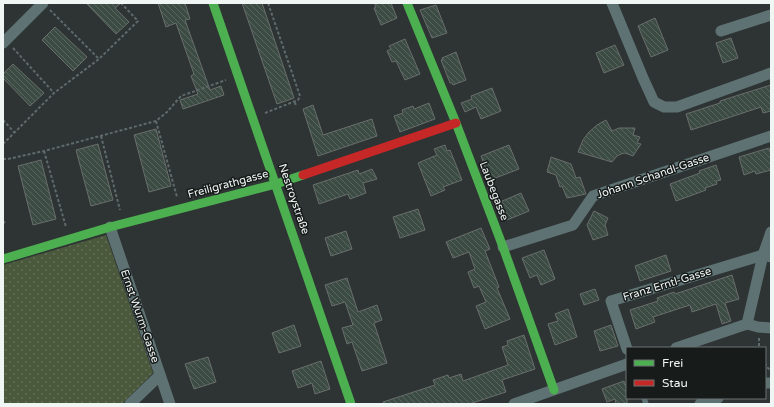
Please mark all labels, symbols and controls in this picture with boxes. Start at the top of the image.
street label: Johann Schandl-Gasse [595,151,711,201]
street label: Laubegasse [477,160,511,222]
street label: Nestroystraße [276,162,312,236]
street label: Freiligrathgasse [186,167,270,201]
street label: Franz Erntl-Gasse [621,264,713,304]
street label: Ernst Wurm-Gasse [118,268,162,364]
legend [626,347,766,399]
text: Frei [662,356,683,370]
text: Stau [662,376,688,390]

